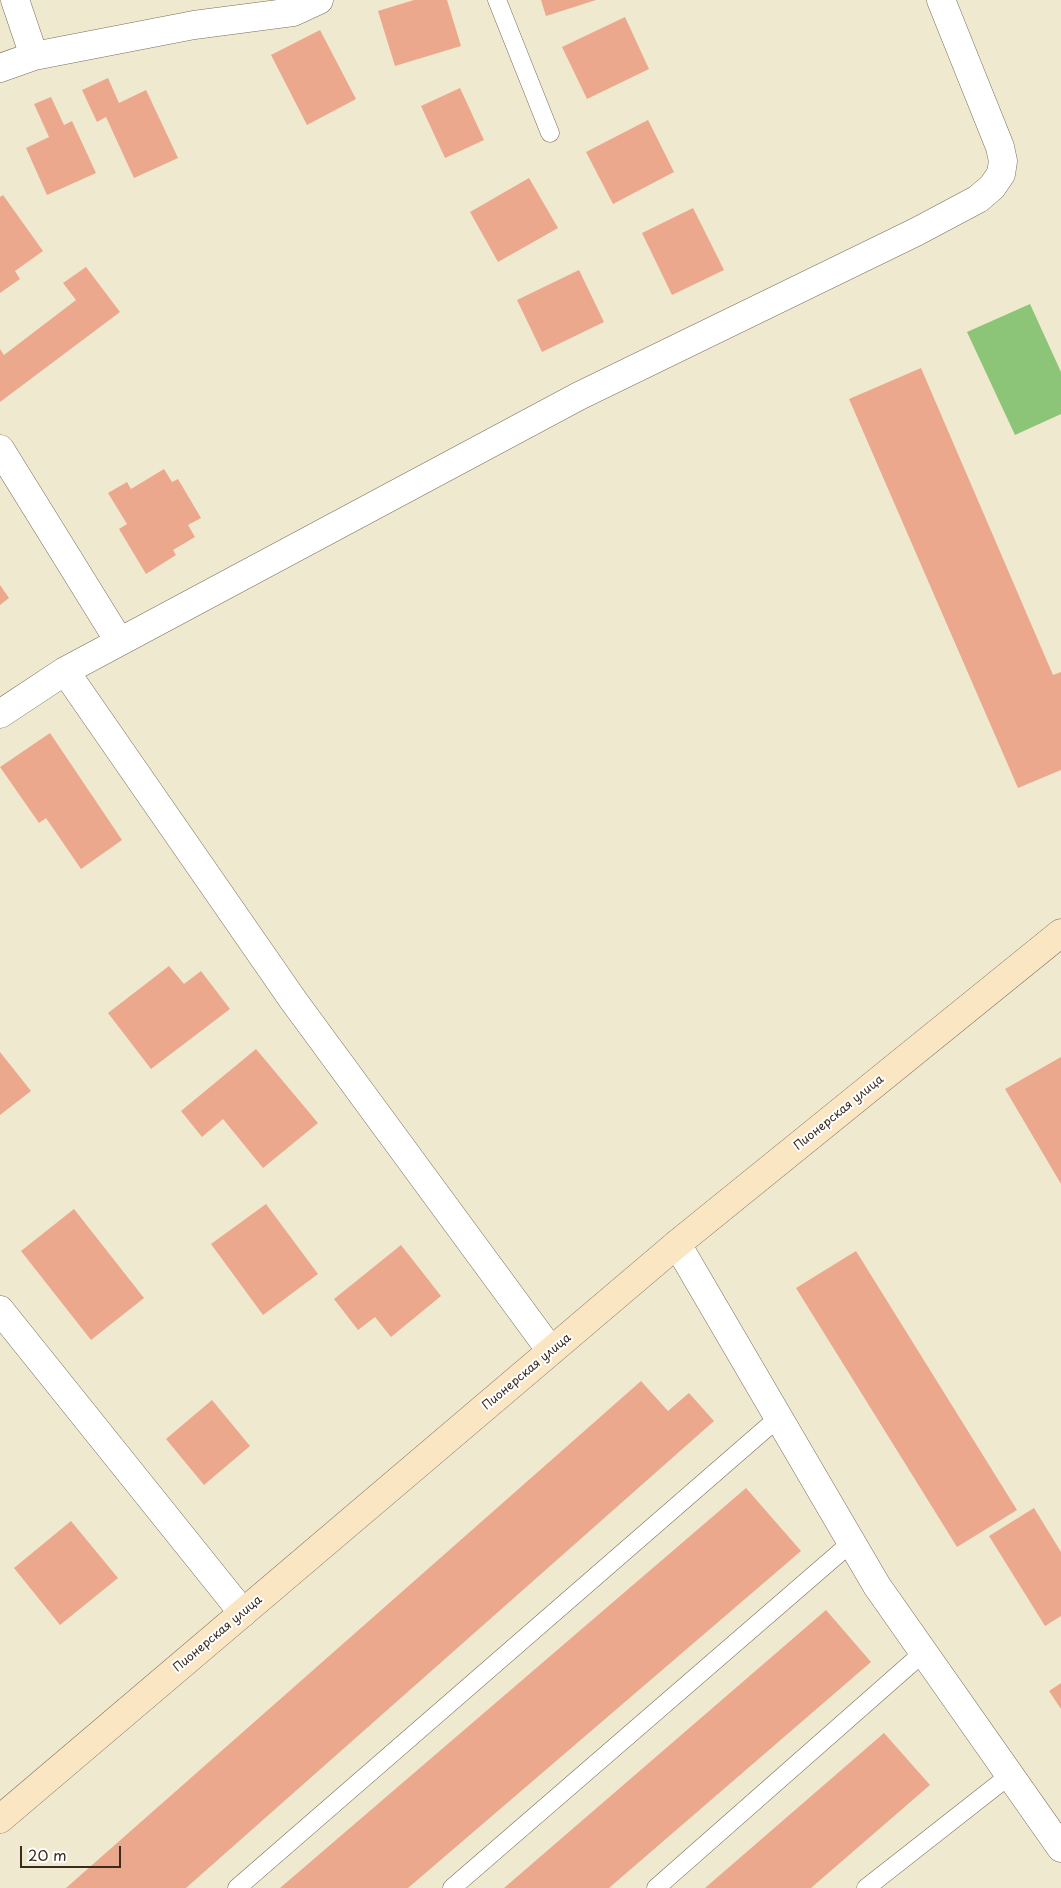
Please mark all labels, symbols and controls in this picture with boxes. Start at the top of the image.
street label: Пионерская улица [791,1072,887,1154]
street label: Пионерская улица [480,1331,574,1413]
street label: Пионерская улица [171,1593,265,1675]
scale bar [22,1836,124,1868]
text: 20 m [28,1843,67,1866]

